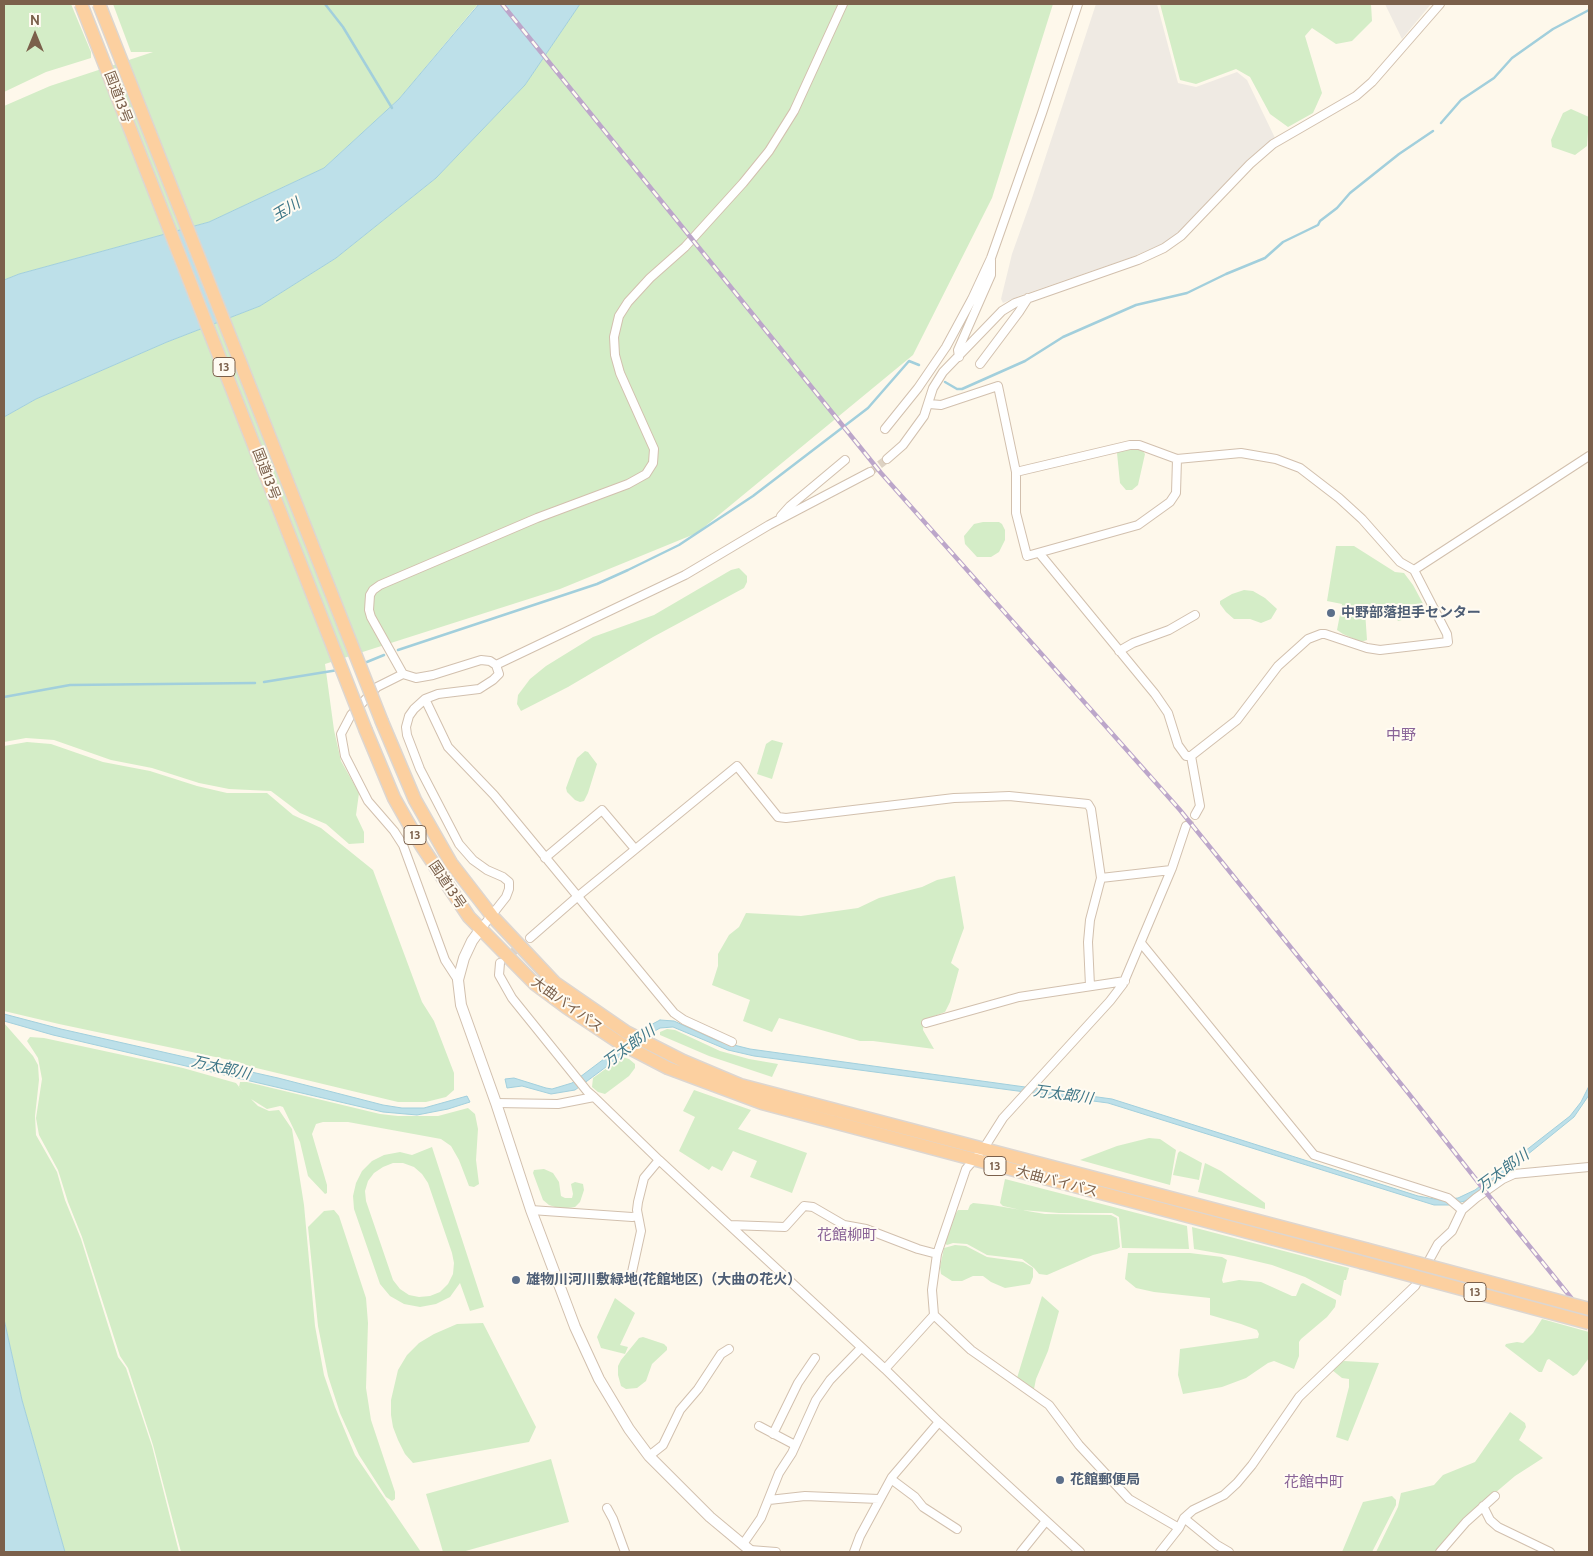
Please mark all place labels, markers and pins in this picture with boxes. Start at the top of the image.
place label: 中野部落担手センター [1341,605,1481,621]
marker: 中野部落担手センター [1325,607,1337,619]
place label: 雄物川河川敷緑地(花館地区)（大曲の花火） [526,1272,801,1288]
marker: 雄物川河川敷緑地(花館地区)（大曲の花火） [510,1274,522,1286]
place label: 花館郵便局 [1070,1472,1140,1488]
marker: 花館郵便局 [1054,1474,1066,1486]

